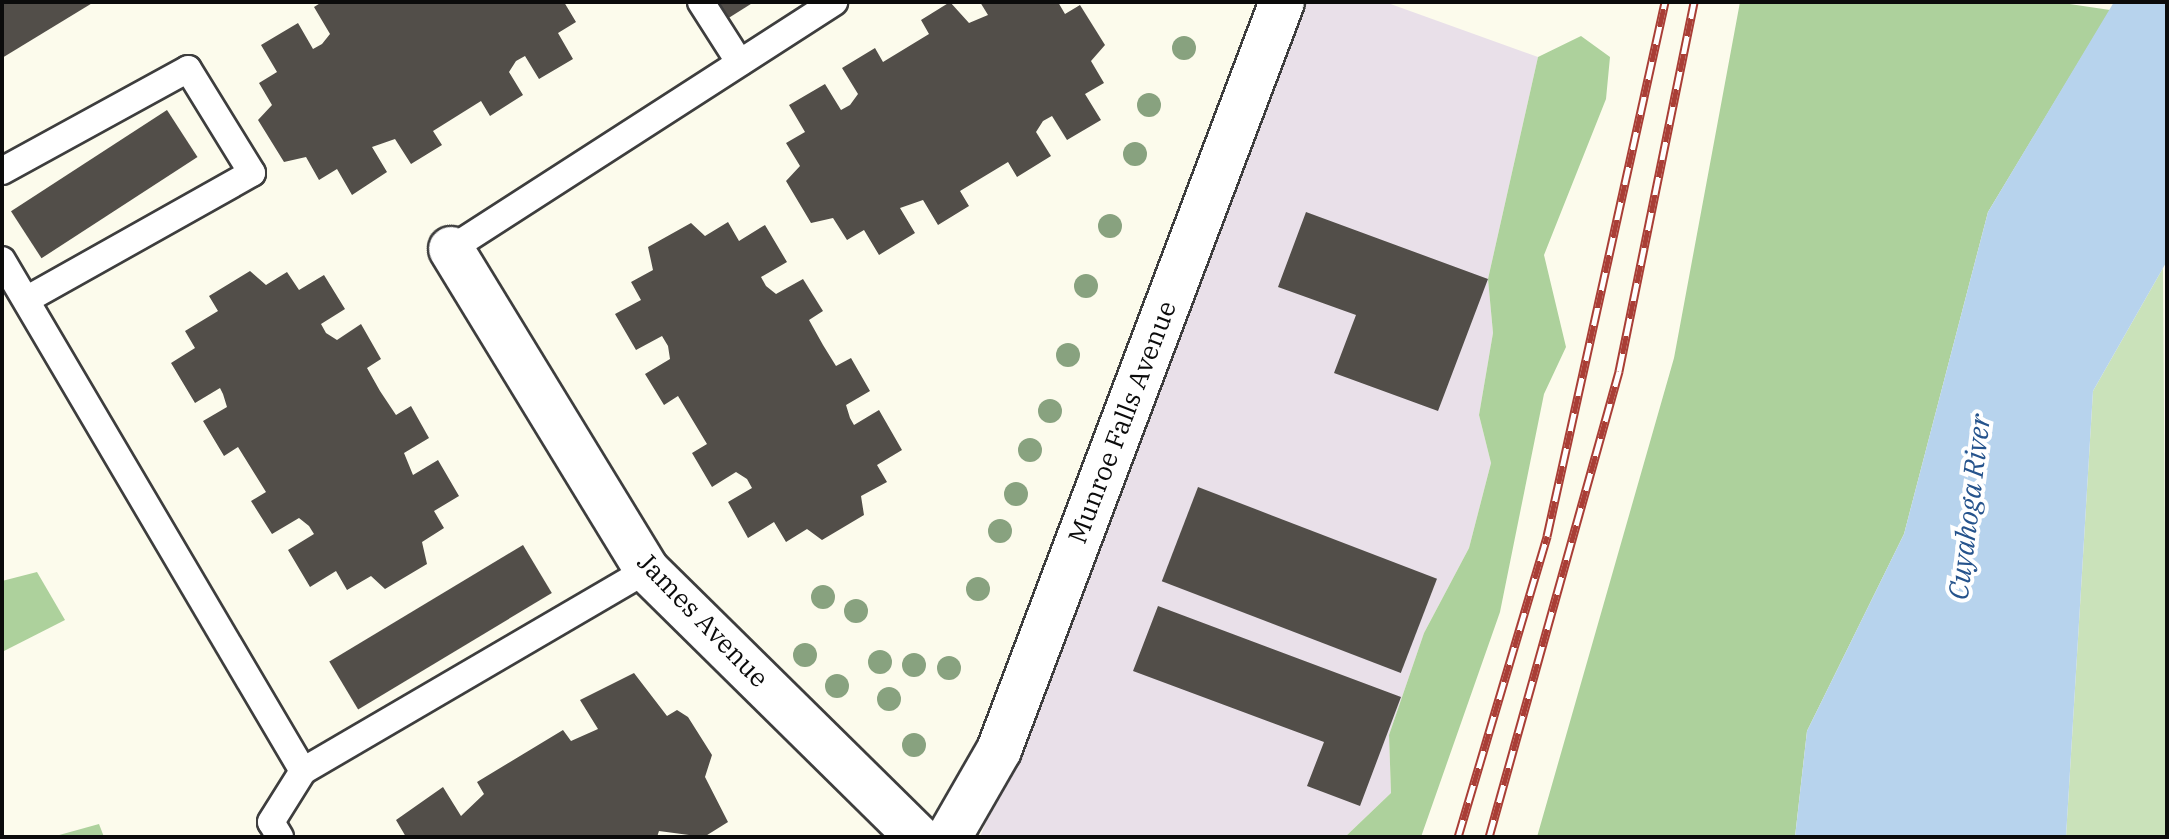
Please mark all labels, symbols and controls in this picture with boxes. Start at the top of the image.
street label: Munroe Falls Avenue [1061,296,1183,548]
water label: Cuyahoga River [1941,412,1997,602]
street label: James Avenue [631,546,775,694]

